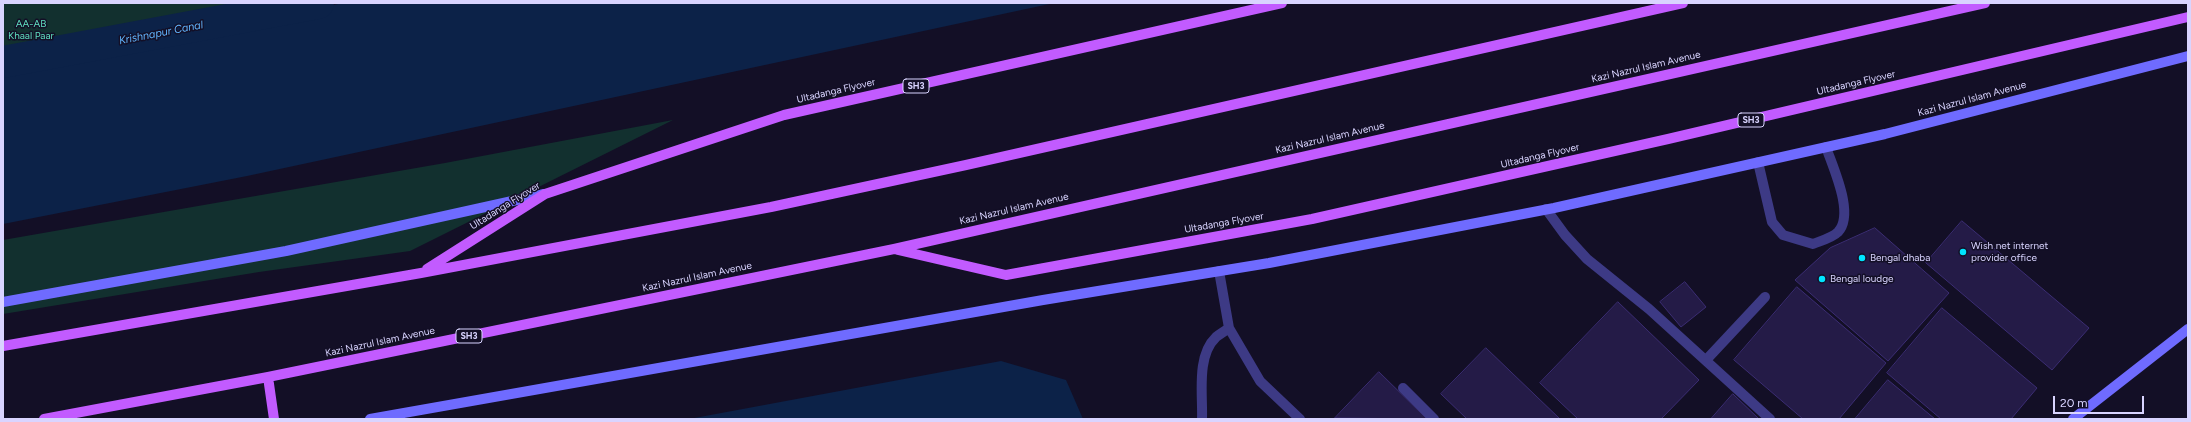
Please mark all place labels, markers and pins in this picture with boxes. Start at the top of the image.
place label: Wish net internet provider office [1971,240,2048,264]
marker: Wish net internet provider office [1958,247,1968,257]
place label: Bengal dhaba [1870,252,1930,264]
marker: Bengal dhaba [1857,253,1867,263]
place label: Bengal loudge [1830,273,1894,285]
marker: Bengal loudge [1817,274,1827,284]

